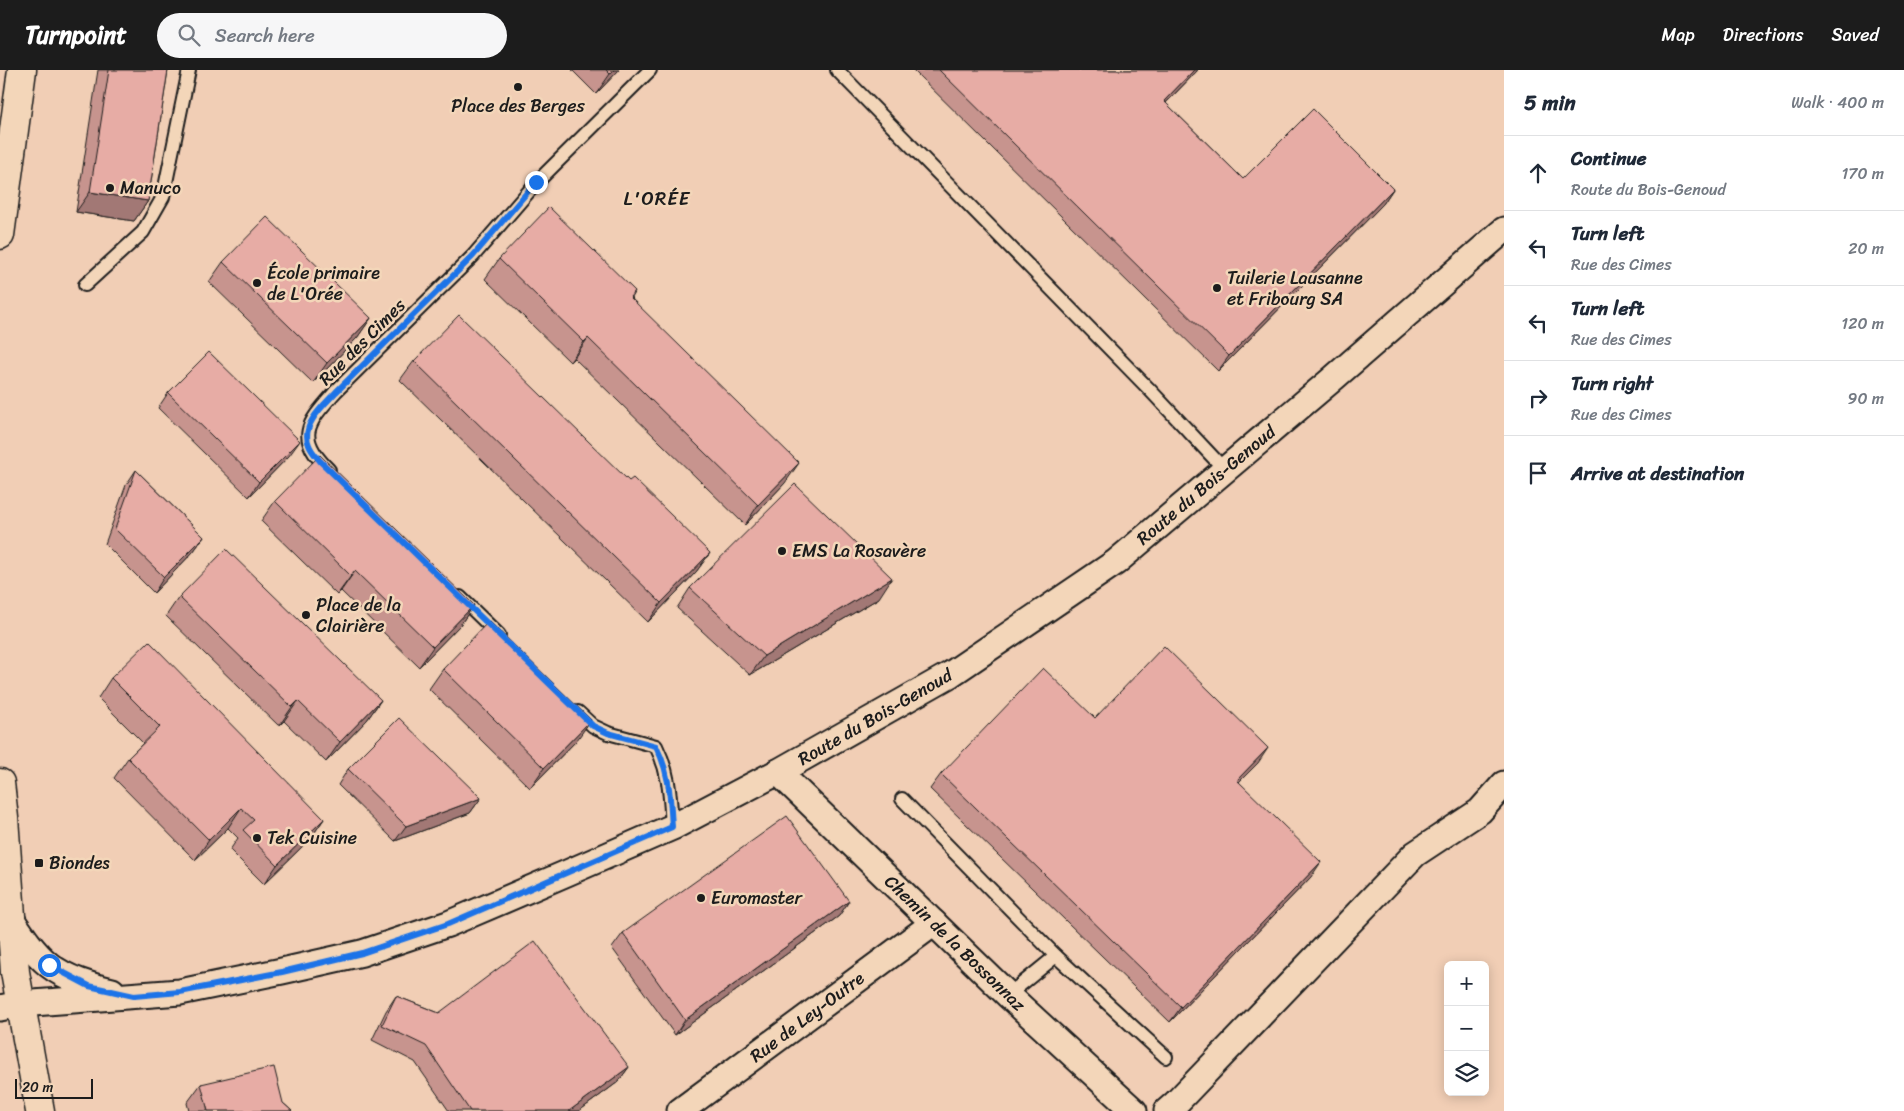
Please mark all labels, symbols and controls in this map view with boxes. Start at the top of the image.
search box [157,13,507,58]
text: Turnpoint [25,14,127,56]
text: Search here [215,19,315,52]
text: Map [1662,19,1695,51]
text: Directions [1723,19,1804,51]
text: Saved [1832,19,1879,51]
icon: search [175,21,203,49]
marker: Place des Berges [512,81,524,93]
text: 5 min [1524,84,1576,122]
text: Walk · 400 m [1791,88,1884,117]
place label: Place des Berges [451,90,586,122]
text: Continue [1571,142,1647,175]
icon: ahead [1524,159,1552,187]
text: 170 m [1841,159,1884,188]
route end [525,171,548,194]
place label: Manuco [120,172,181,204]
text: Route du Bois-Genoud [1571,175,1726,204]
marker: Manuco [104,182,116,194]
district label: L'ORÉE [624,182,691,215]
text: Turn left [1571,217,1644,250]
icon: left [1524,234,1552,262]
text: 20 m [1848,234,1884,263]
text: Rue des Cimes [1571,250,1672,279]
place label: École primaire de L'Orée [267,257,380,310]
place label: Tuilerie Lausanne et Fribourg SA [1227,262,1363,315]
marker: École primaire de L'Orée [251,277,263,289]
marker: Tuilerie Lausanne et Fribourg SA [1211,282,1223,294]
street label: Rue des Cimes [311,290,414,393]
text: Turn left [1571,292,1644,325]
icon: left [1524,309,1552,337]
text: 120 m [1841,309,1884,338]
text: Rue des Cimes [1571,325,1672,354]
text: Turn right [1571,367,1653,400]
icon: right [1524,384,1552,412]
text: 90 m [1848,384,1884,413]
text: Rue des Cimes [1571,400,1672,429]
street label: Route du Bois-Genoud [1129,416,1284,553]
text: Arrive at destination [1571,457,1744,490]
icon: arrive [1524,459,1552,487]
place label: EMS La Rosavère [792,535,926,567]
marker: EMS La Rosavère [776,545,788,557]
place label: Place de la Clairière [316,589,401,642]
marker: Place de la Clairière [300,609,312,621]
street label: Route du Bois-Genoud [791,659,960,774]
place label: Tek Cuisine [267,822,357,854]
marker: Tek Cuisine [251,832,263,844]
place label: Biondes [49,847,110,879]
marker: Biondes [33,857,45,869]
street label: Chemin de la Bossonnaz [877,867,1034,1020]
place label: Euromaster [711,882,804,914]
marker: Euromaster [695,892,707,904]
route start [38,954,61,977]
map controls [1444,961,1489,1096]
button: + [1444,961,1489,1006]
street label: Rue de Ley-Outre [743,963,872,1071]
button: − [1444,1006,1489,1051]
button: layers [1444,1051,1489,1096]
text: 20 m [22,1075,53,1100]
scale bar [15,1076,92,1099]

